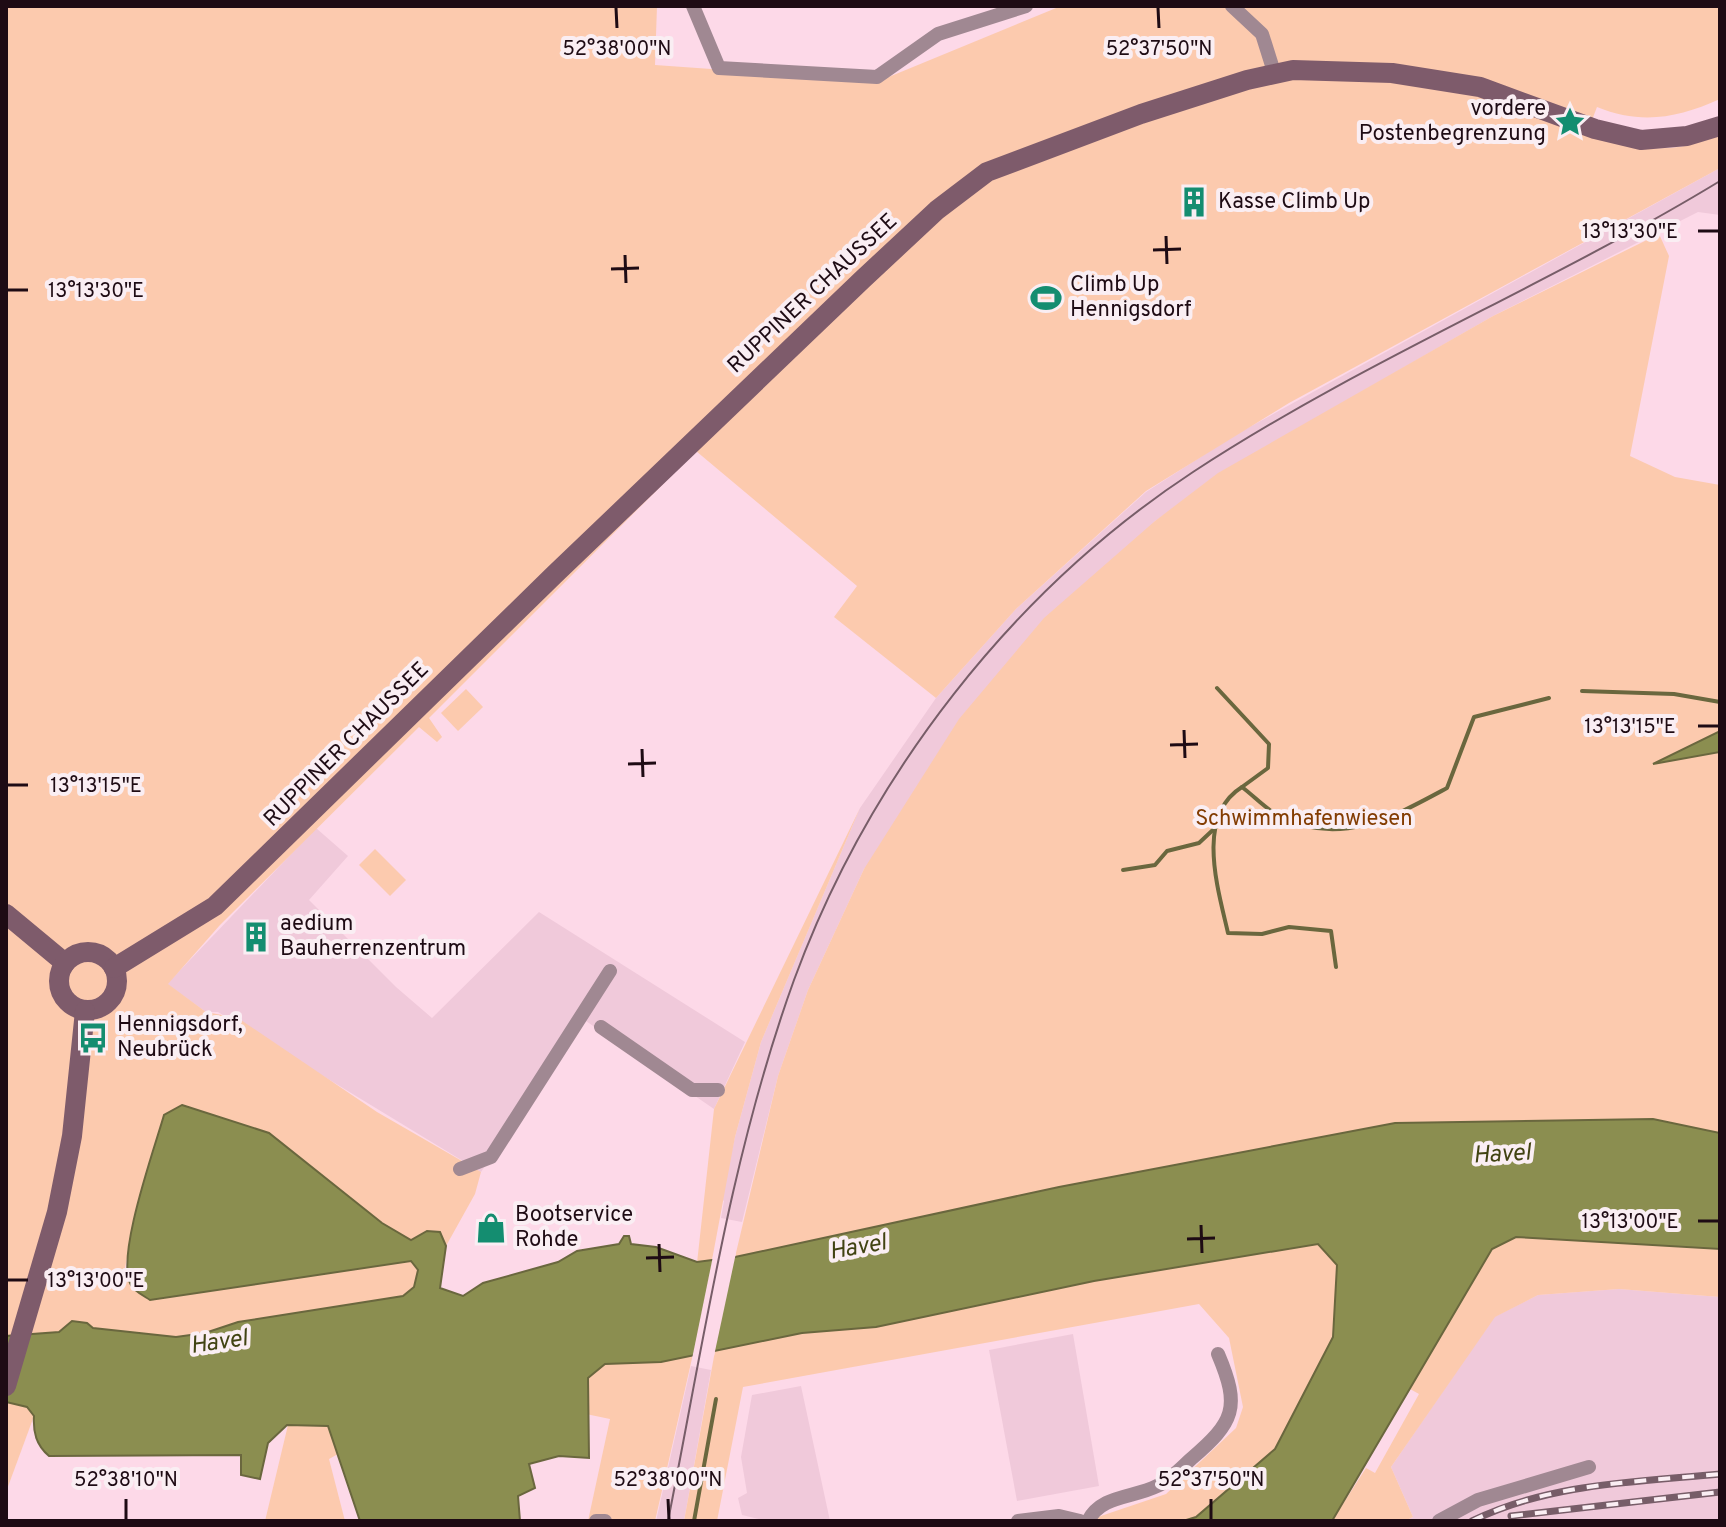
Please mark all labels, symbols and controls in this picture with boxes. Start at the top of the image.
text: 52°38'00"N [562,37,672,63]
text: 52°37'50"N [1106,37,1212,63]
place label: vordere Postenbegrenzung [1359,96,1546,148]
place icon: vordere Postenbegrenzung [1553,105,1587,139]
building icon: Kasse Climb Up [1177,185,1211,219]
place label: Kasse Climb Up [1218,189,1371,216]
street label: RUPPINER CHAUSSEE [722,208,904,380]
text: 13°13'30"E [1582,220,1678,246]
place label: Climb Up Hennigsdorf [1070,272,1191,324]
text: 13°13'30"E [48,279,144,305]
sports icon: Climb Up Hennigsdorf [1029,281,1063,315]
street label: RUPPINER CHAUSSEE [259,657,435,833]
text: 13°13'15"E [1584,715,1676,741]
text: 13°13'15"E [50,774,142,800]
park label: Schwimmhafenwiesen [1195,806,1413,833]
place label: aedium Bauherrenzentrum [280,911,466,963]
building icon: aedium Bauherrenzentrum [239,920,273,954]
place label: Hennigsdorf, Neubrück [117,1012,243,1064]
bus stop icon: Hennigsdorf, Neubrück [76,1021,110,1055]
water label: Havel [1473,1138,1533,1171]
place label: Bootservice Rohde [515,1202,633,1254]
text: 13°13'00"E [1581,1210,1679,1236]
shop icon: Bootservice Rohde [474,1211,508,1245]
water label: Havel [827,1228,891,1268]
text: 13°13'00"E [47,1269,145,1295]
water label: Havel [188,1324,251,1362]
text: 52°38'10"N [74,1468,178,1494]
text: 52°38'00"N [613,1468,723,1494]
text: 52°37'50"N [1158,1468,1264,1494]

